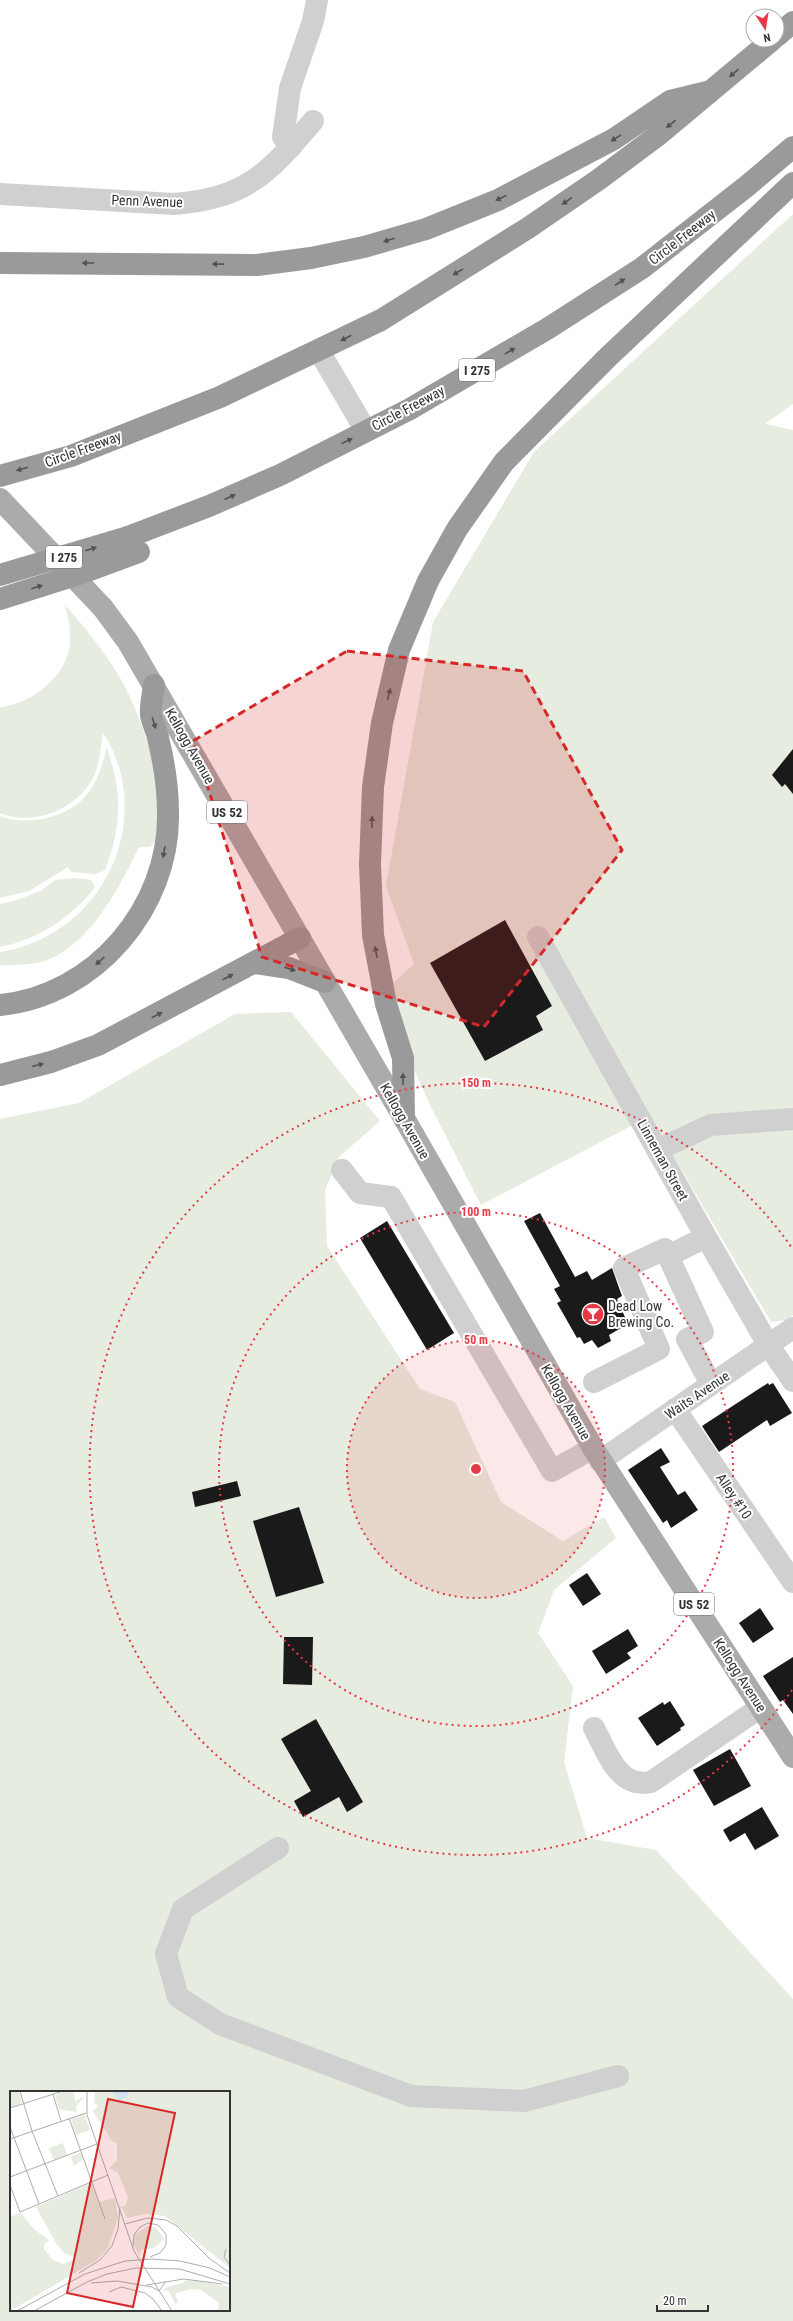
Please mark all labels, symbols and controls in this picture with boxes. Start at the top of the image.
north arrow [745,8,785,48]
text: N [762,30,772,44]
one-way arrow [729,68,739,77]
one-way arrow [666,120,677,128]
one-way arrow [610,134,622,141]
street label: Penn Avenue [111,192,183,210]
one-way arrow [495,195,507,201]
one-way arrow [562,197,572,205]
street label: Circle Freeway [646,206,719,268]
one-way arrow [382,237,394,243]
one-way arrow [81,260,94,266]
one-way arrow [211,261,224,267]
one-way arrow [452,269,464,276]
one-way arrow [614,279,626,286]
one-way arrow [340,335,351,341]
one-way arrow [504,348,516,355]
road number: I 275 [459,359,495,381]
street label: Circle Freeway [369,382,447,434]
street label: Circle Freeway [43,428,124,470]
one-way arrow [341,438,353,444]
one-way arrow [16,467,28,473]
one-way arrow [224,494,235,500]
road number: I 275 [46,546,82,568]
one-way arrow [86,546,98,552]
one-way arrow [32,584,44,590]
one-way arrow [386,688,392,700]
street label: Kellogg Avenue [162,705,218,787]
one-way arrow [151,718,157,730]
road number: US 52 [207,801,247,823]
one-way arrow [368,816,375,828]
one-way arrow [161,846,167,858]
one-way arrow [373,946,379,958]
one-way arrow [95,957,105,966]
one-way arrow [285,967,297,973]
one-way arrow [222,974,234,980]
one-way arrow [152,1012,163,1019]
one-way arrow [32,1062,44,1068]
one-way arrow [400,1072,406,1085]
text: 150 m [461,1076,491,1090]
street label: Kellogg Avenue [377,1080,433,1162]
street label: Linneman Street [634,1117,692,1203]
text: 100 m [461,1205,491,1219]
place label: Dead Low Brewing Co. [608,1298,674,1330]
bar icon: Dead Low Brewing Co. [580,1301,606,1327]
text: 50 m [464,1333,488,1347]
street label: Kellogg Avenue [538,1361,594,1443]
street label: Waits Avenue [662,1367,733,1422]
centre of rings [469,1462,483,1476]
street label: Alley #10 [713,1470,755,1522]
road number: US 52 [674,1593,714,1615]
street label: Kellogg Avenue [710,1635,770,1715]
inset map [10,2091,230,2311]
scale bar [657,2287,708,2313]
text: 20 m [663,2294,687,2308]

